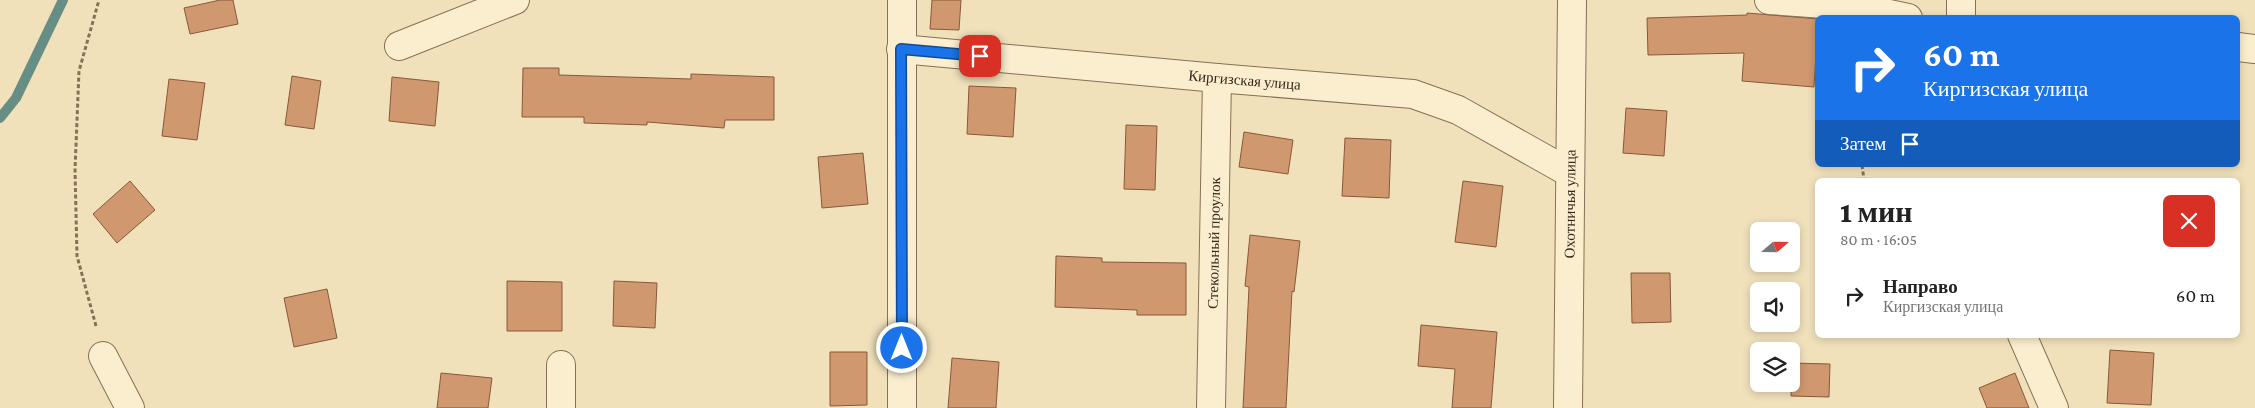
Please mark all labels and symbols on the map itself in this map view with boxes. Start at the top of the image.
pin [959,35,1001,77]
street label: Киргизская улица [1188,67,1302,93]
street label: Охотничья улица [1561,149,1579,259]
street label: Стекольный проулок [1205,176,1223,309]
north arrow [1750,222,1800,272]
position arrow [875,321,927,373]

